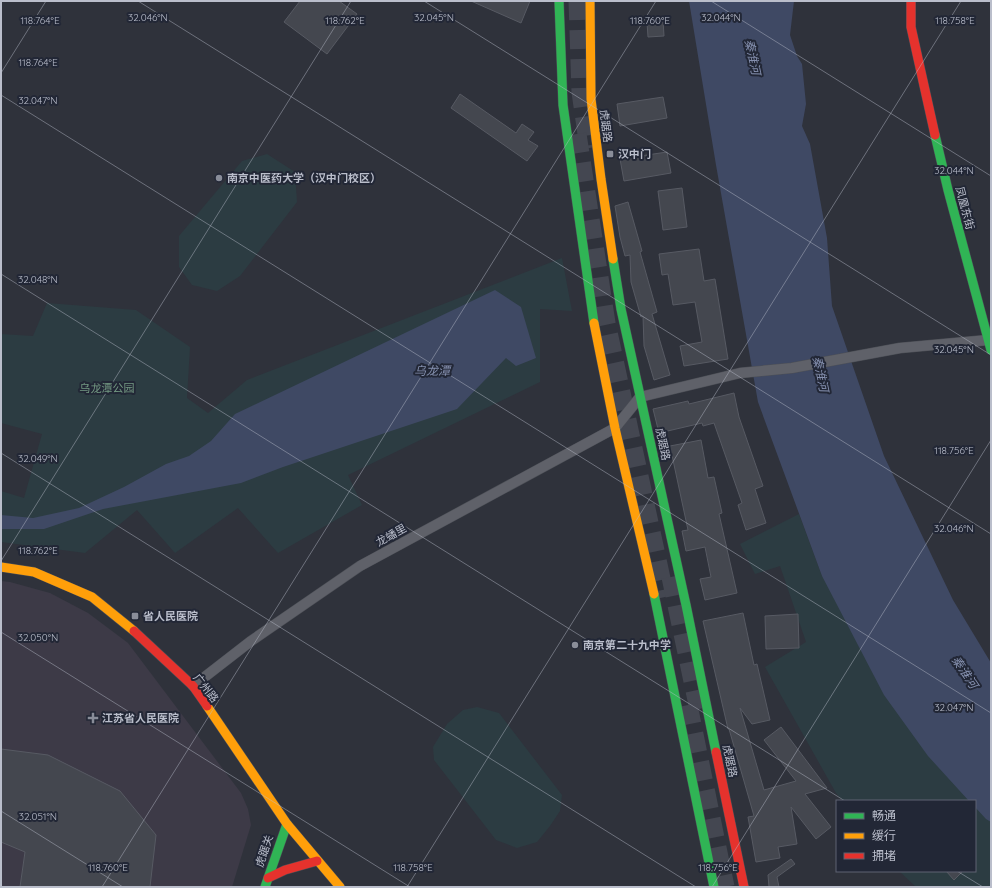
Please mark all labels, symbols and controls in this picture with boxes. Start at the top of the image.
text: 32.046°N [128,11,168,24]
text: 32.045°N [414,11,454,24]
text: 32.044°N [701,11,741,24]
text: 118.764°E [20,14,60,27]
text: 118.762°E [325,14,365,27]
text: 118.760°E [630,14,670,27]
text: 118.758°E [935,14,975,27]
water label: 秦淮河 [742,38,764,78]
text: 118.764°E [18,56,58,69]
text: 32.047°N [18,94,58,107]
street label: 虎踞路 [597,109,615,143]
place label: 汉中门 [618,147,651,161]
marker: 汉中门 [605,149,615,159]
text: 32.044°N [934,164,974,177]
place label: 南京中医药大学（汉中门校区） [227,171,381,185]
marker: 南京中医药大学（汉中门校区） [214,173,224,183]
street label: 凤凰东街 [953,185,977,231]
text: 32.048°N [18,273,58,286]
text: 32.045°N [934,343,974,356]
water label: 秦淮河 [810,355,832,395]
water label: 乌龙潭 [414,363,452,378]
park label: 乌龙潭公园 [80,381,135,395]
street label: 虎踞路 [653,426,673,462]
text: 118.756°E [934,444,974,457]
text: 32.049°N [18,452,58,465]
street label: 龙蟠里 [373,521,409,549]
text: 32.046°N [934,522,974,535]
text: 118.762°E [18,544,58,557]
place label: 省人民医院 [143,609,198,623]
marker: 省人民医院 [130,611,140,621]
text: 32.050°N [18,631,58,644]
place label: 南京第二十九中学 [583,638,671,652]
marker: 南京第二十九中学 [570,640,580,650]
water label: 秦淮河 [949,653,982,693]
street label: 广州路 [190,671,222,705]
text: 32.047°N [934,701,974,714]
place label: 江苏省人民医院 [102,711,179,725]
marker: 江苏省人民医院 [87,712,99,724]
street label: 虎踞路 [720,743,740,779]
legend [836,800,976,872]
text: 畅通 [872,808,896,823]
text: 32.051°N [19,810,57,823]
text: 缓行 [872,828,896,843]
street label: 虎踞关 [252,833,276,869]
text: 拥堵 [872,848,896,863]
text: 118.760°E [88,861,128,874]
text: 118.758°E [393,861,433,874]
text: 118.756°E [698,861,738,874]

